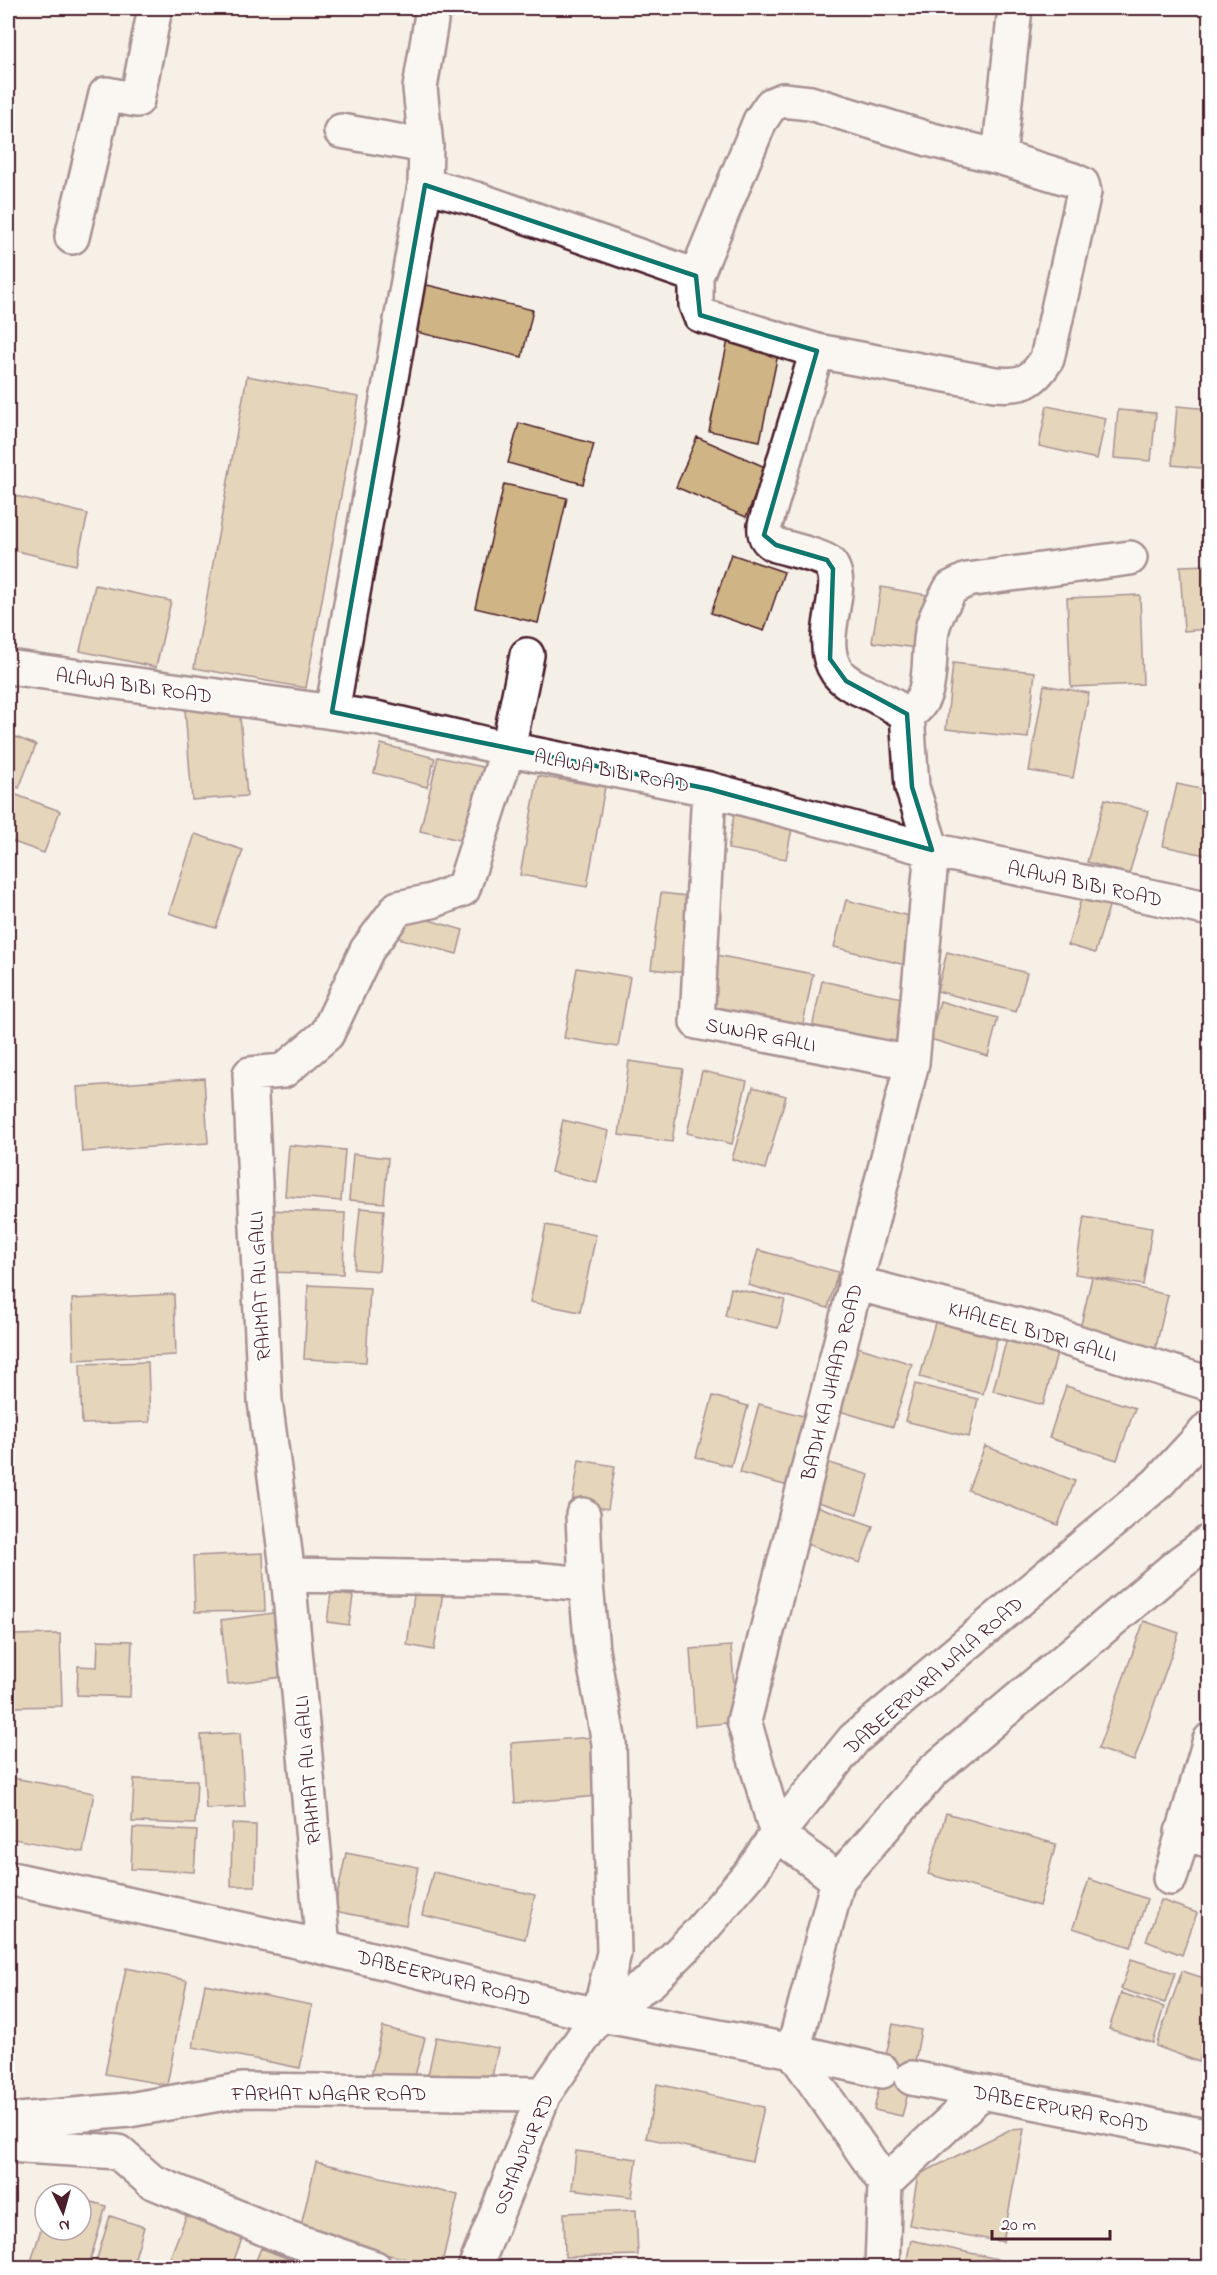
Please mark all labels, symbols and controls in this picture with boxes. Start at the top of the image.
street label: ALAWA BIBI ROAD [54,662,214,713]
street label: ALAWA BIBI ROAD [531,743,692,802]
street label: ALAWA BIBI ROAD [1004,855,1165,916]
street label: SUNAR GALLI [703,1012,818,1061]
street label: RAHMAT ALI GALLI [243,1210,280,1361]
street label: BADH KA JHAAD ROAD [795,1281,872,1485]
street label: KHALEEL BIDRI GALLI [944,1295,1120,1371]
street label: DABEERPURA NALA ROAD [838,1591,1031,1764]
street label: RAHMAT ALI GALLI [289,1694,330,1846]
street label: DABEERPURA ROAD [352,1944,534,2015]
street label: DABEERPURA ROAD [969,2079,1151,2142]
street label: FARHAT NAGAR ROAD [231,2081,426,2110]
street label: OSMANPUR RD [486,2090,563,2220]
north arrow [33,2182,93,2242]
scale bar [992,2203,1110,2241]
text: N [58,2213,71,2237]
text: 20 m [1001,2213,1036,2239]

